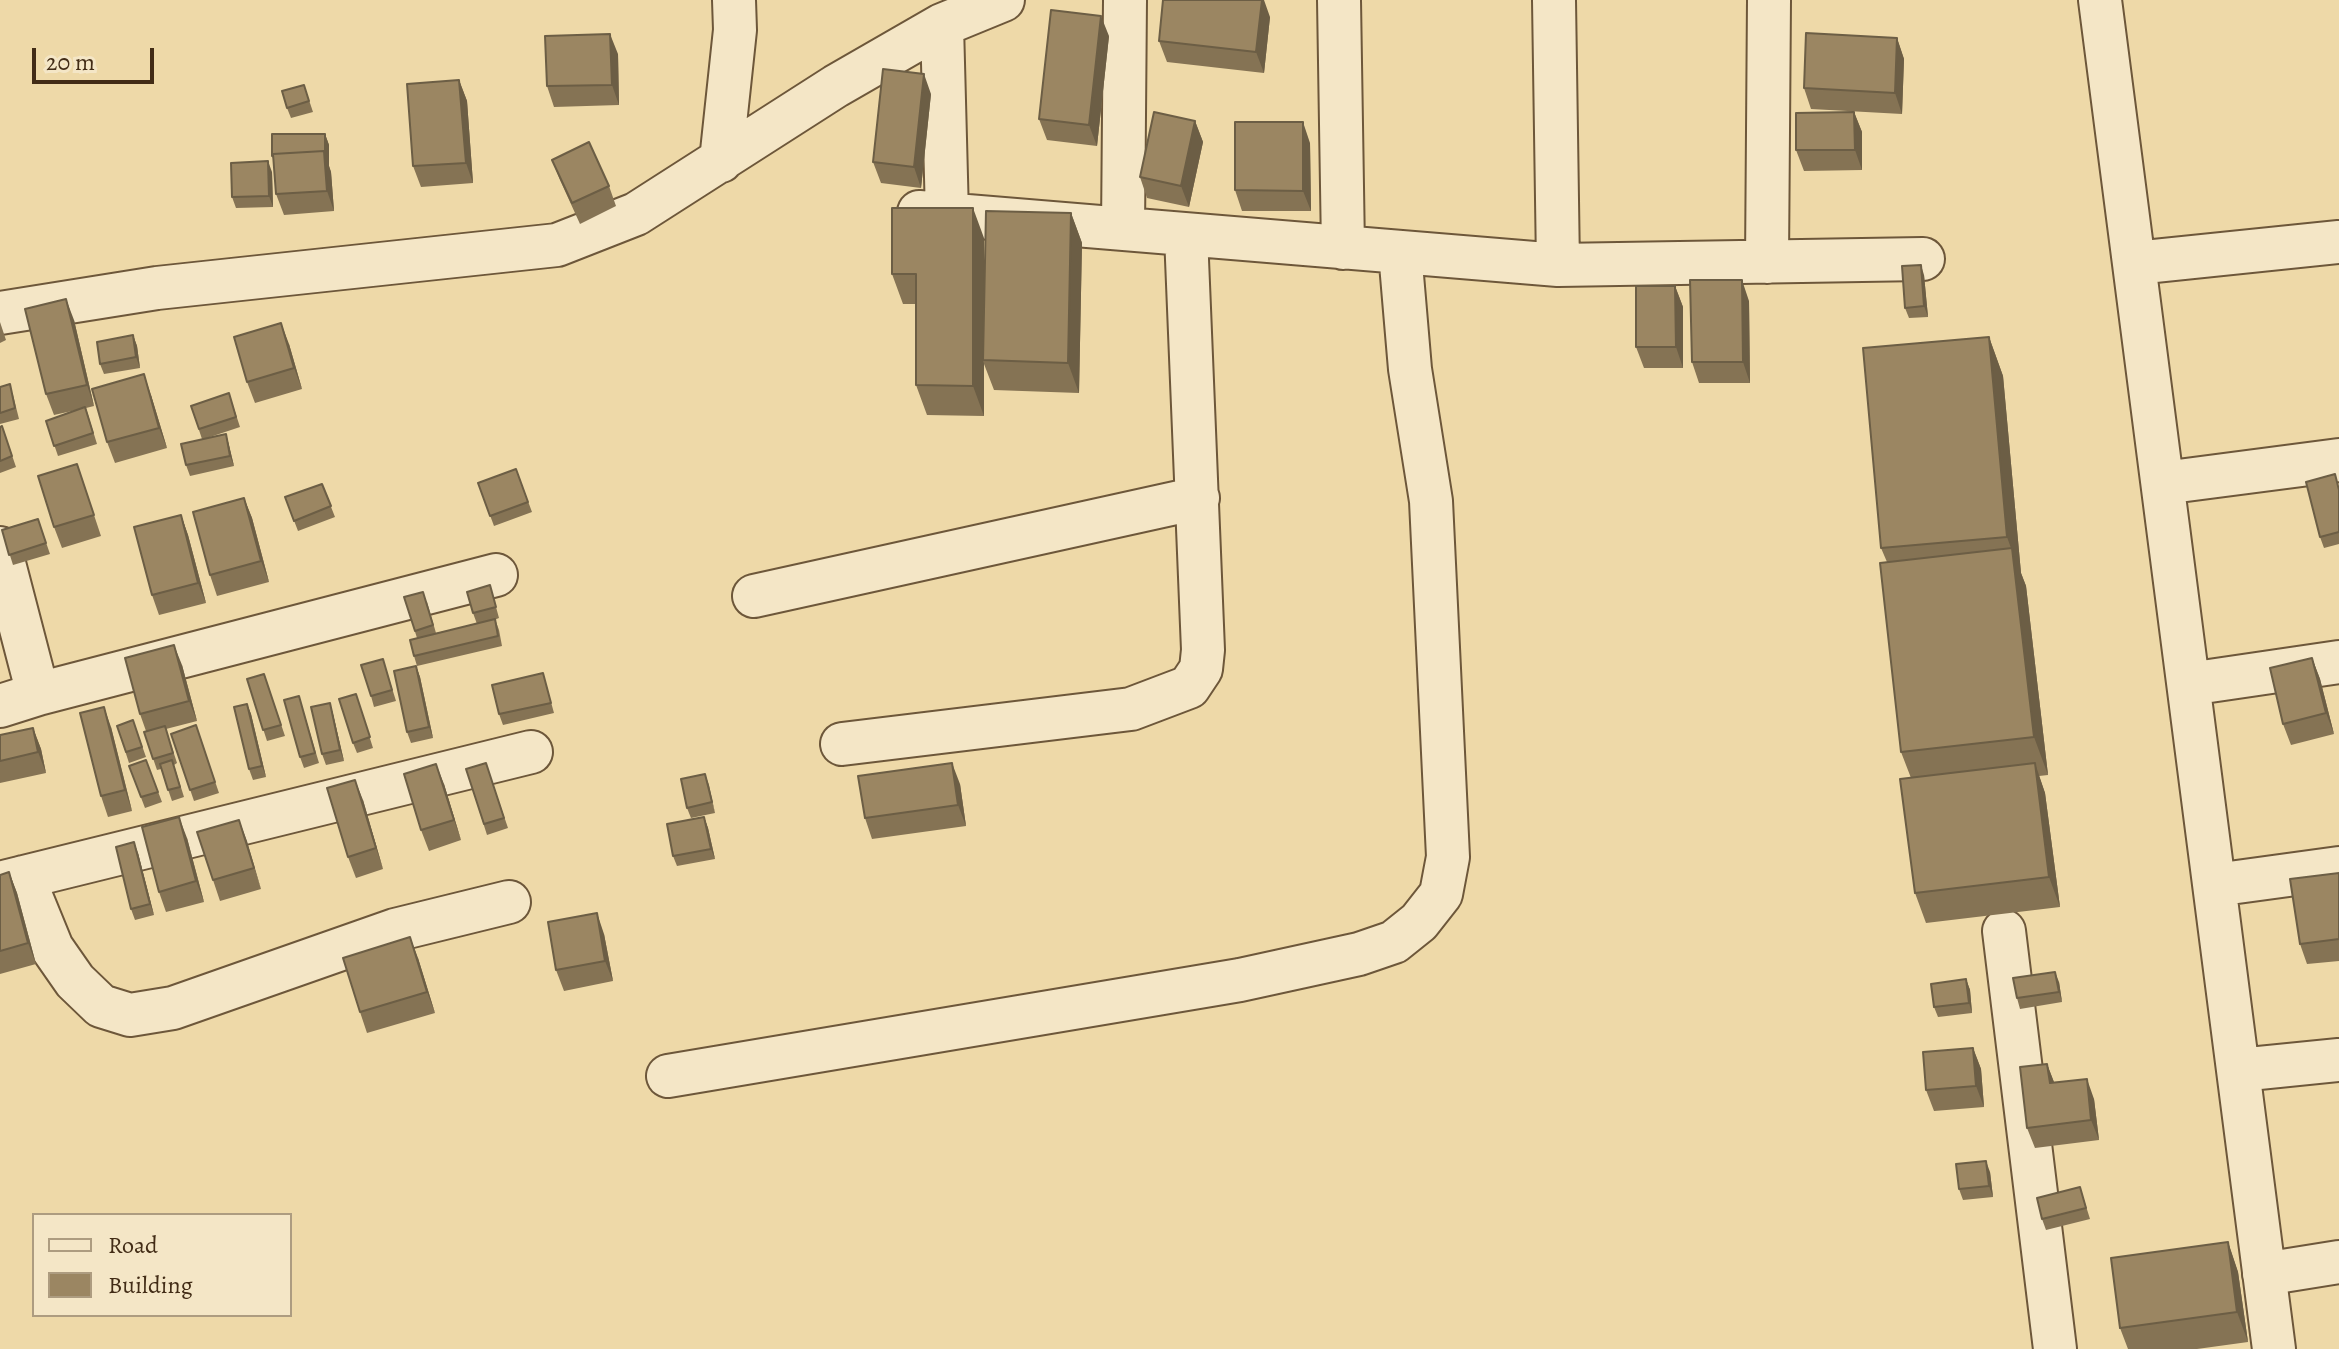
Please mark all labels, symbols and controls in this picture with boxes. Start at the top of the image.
scale bar [36,32,158,82]
text: 20 m [46,46,95,78]
legend [32,1213,292,1317]
text: Road [108,1229,158,1261]
text: Building [108,1269,193,1301]

